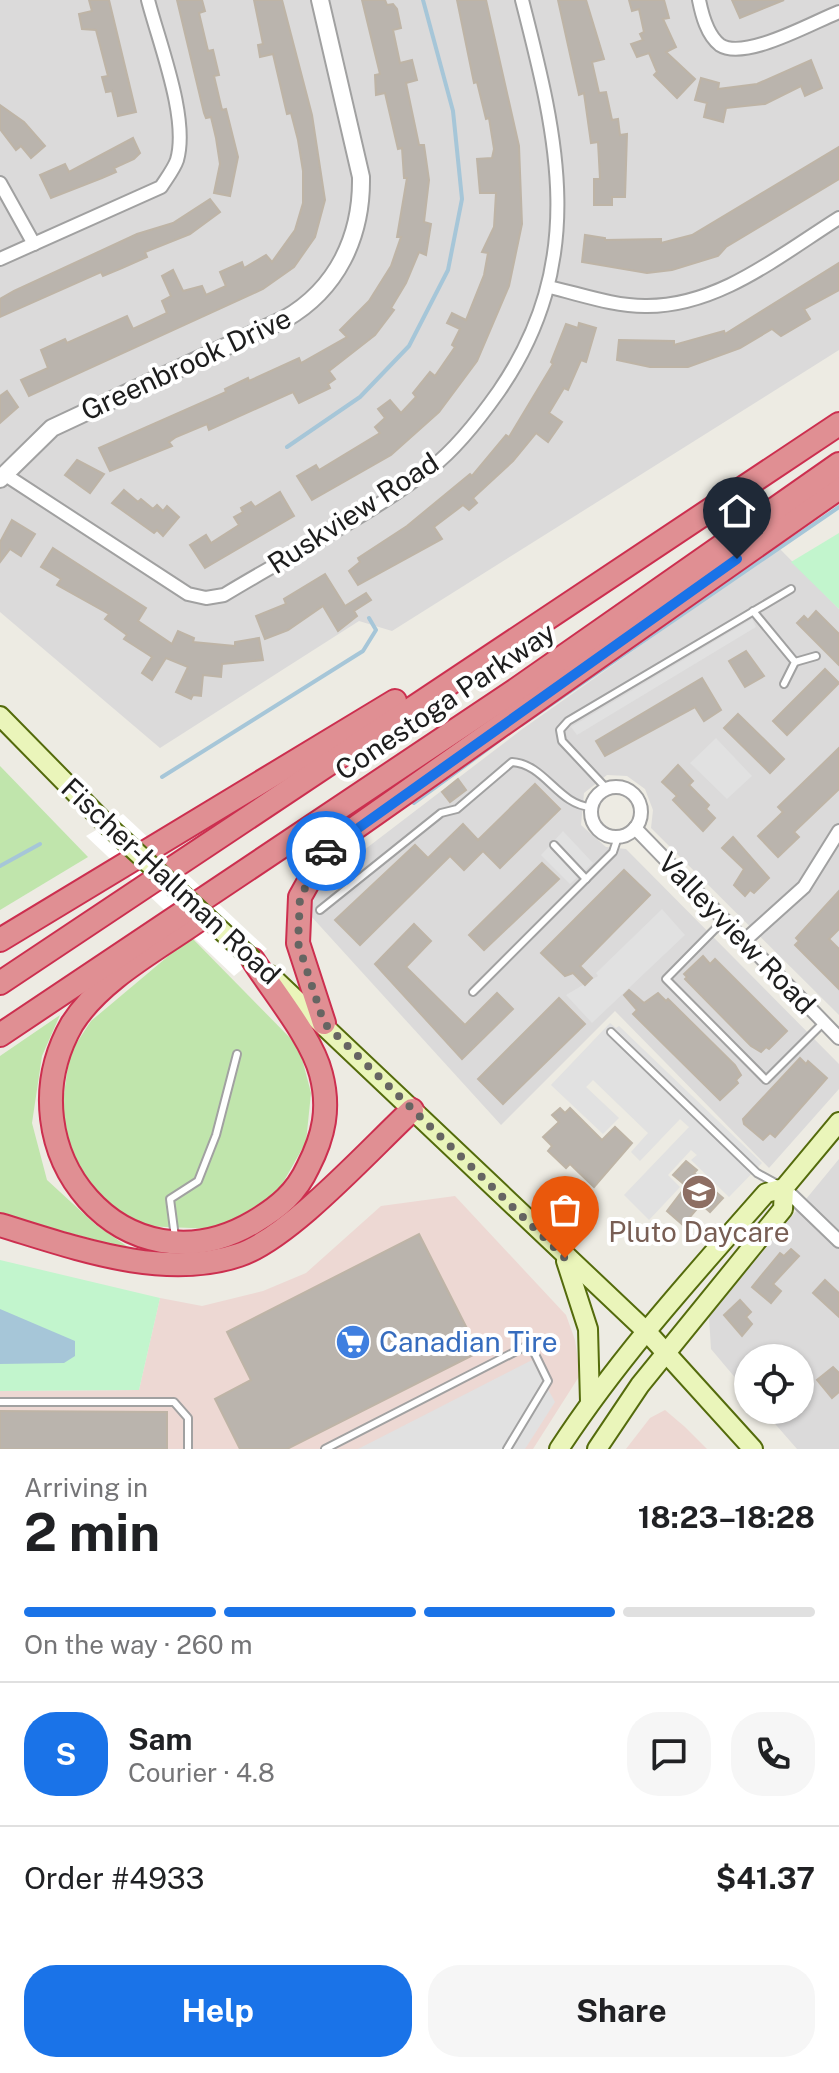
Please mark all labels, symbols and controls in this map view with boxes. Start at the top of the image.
street label: Greenbrook Drive [76,300,296,427]
street label: Ruskview Road [261,445,444,580]
pin [703,477,771,559]
icon: home [715,489,759,533]
street label: Conestoga Parkway [329,615,561,786]
street label: Fischer-Hallman Road [55,771,288,991]
courier [286,811,366,891]
icon: car [304,829,348,873]
street label: Valleyview Road [652,845,823,1020]
school or university icon: Pluto Daycare [680,1173,718,1211]
pin [531,1176,599,1258]
icon: bag [543,1188,587,1232]
place label: Pluto Daycare [608,1215,790,1248]
supermarket icon: Canadian Tire [334,1323,372,1361]
place label: Canadian Tire [379,1325,558,1358]
map controls [734,1344,814,1424]
button: locate [734,1344,814,1424]
text: Arriving in [24,1472,148,1503]
text: 18:23–18:28 [638,1499,815,1535]
text: 2 min [24,1502,160,1563]
text: On the way · 260 m [24,1629,252,1660]
button: chat [627,1712,711,1796]
button: phone [731,1712,815,1796]
text: Sam [128,1721,192,1757]
text: S [56,1736,76,1772]
text: Courier · 4.8 [128,1757,275,1788]
text: Order #4933 [24,1860,204,1896]
text: $41.37 [716,1860,815,1896]
button: Help [24,1965,412,2057]
button: Share [428,1965,815,2057]

